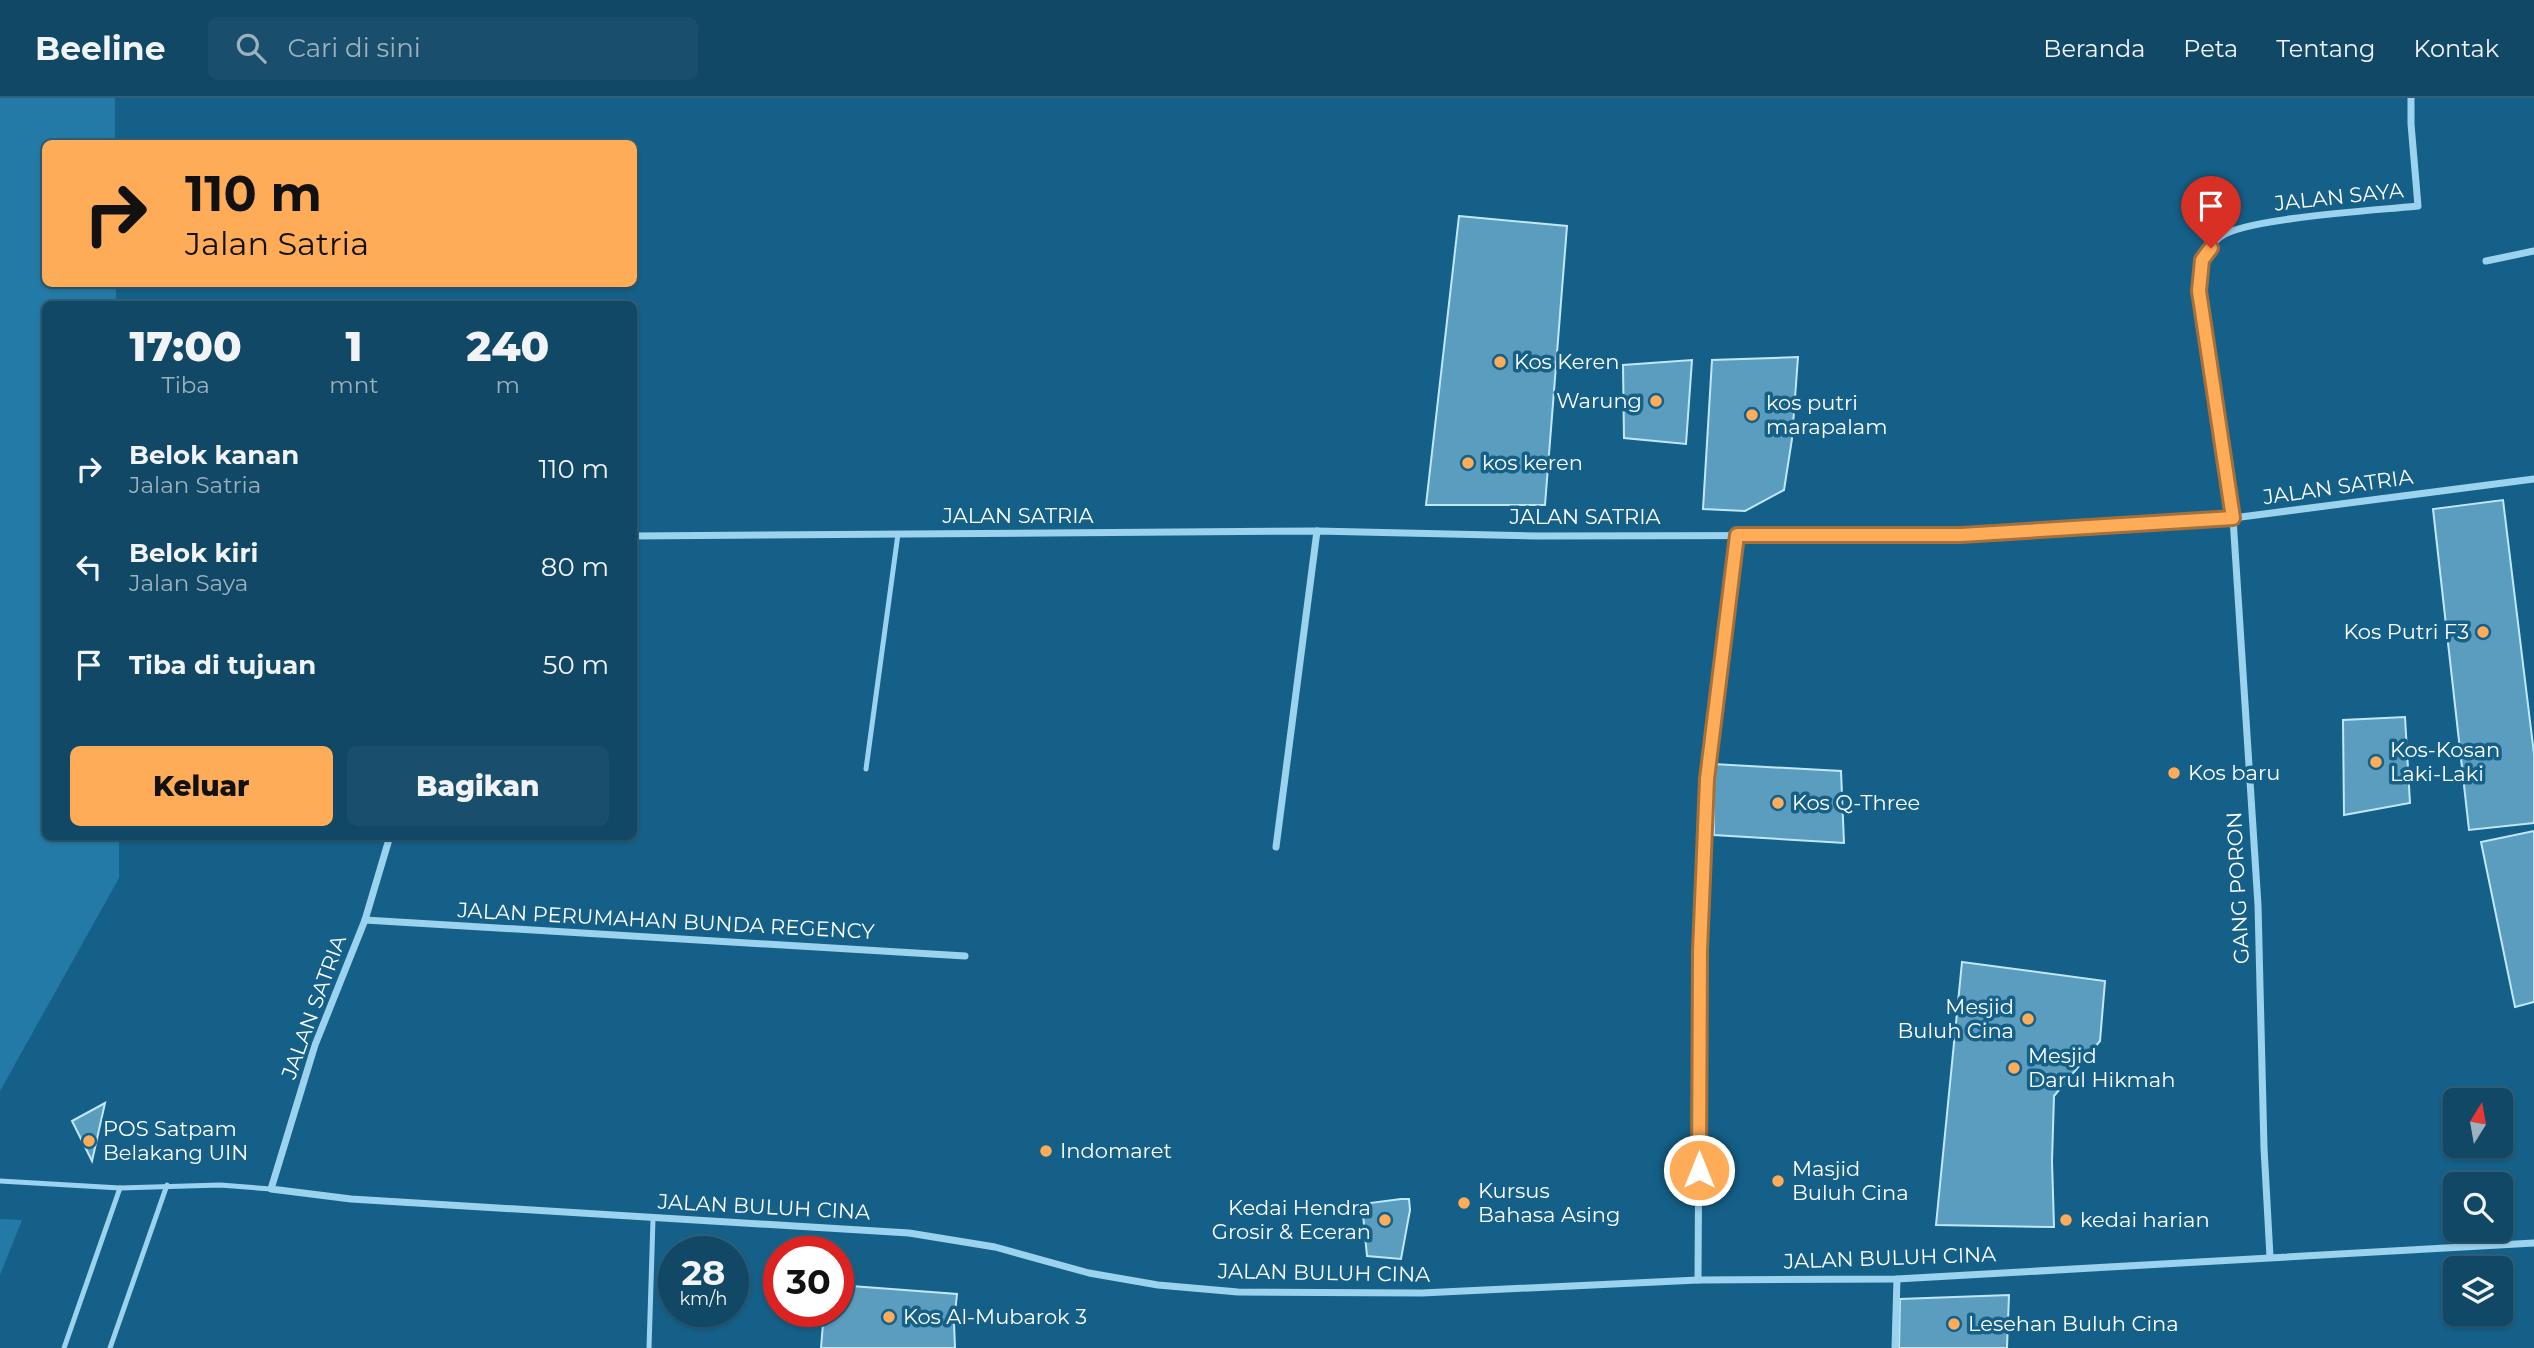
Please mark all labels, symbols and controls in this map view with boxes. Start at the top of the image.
search box [208,17,698,80]
text: Beeline [35,28,166,68]
icon: search [232,29,270,67]
text: Cari di sini [288,32,421,64]
text: Beranda [2043,34,2145,63]
text: Peta [2183,34,2238,63]
text: Tentang [2276,34,2375,63]
text: Kontak [2413,34,2499,63]
text: 110 m [185,164,322,223]
icon: right [70,168,161,259]
pin [2181,176,2241,248]
street label: JALAN SAYA [2272,177,2406,216]
icon: arrive [2192,187,2230,225]
text: Jalan Satria [185,224,369,263]
text: 17:00 [130,320,242,372]
text: 1 [346,320,363,372]
text: 240 [466,320,549,372]
place label: Kos Keren [1514,349,1620,374]
marker: Kos Keren [1492,354,1508,370]
text: Tiba [161,371,210,399]
text: mnt [329,371,379,399]
text: m [496,371,520,399]
place label: Warung [1556,388,1642,413]
place label: kos putri marapalam [1766,390,1888,439]
marker: Warung [1648,393,1664,409]
marker: kos putri marapalam [1744,407,1760,423]
text: Belok kanan [129,439,299,471]
icon: right [70,450,108,488]
place label: kos keren [1482,450,1583,475]
text: 110 m [539,453,609,485]
marker: kos keren [1460,455,1476,471]
street label: JALAN SATRIA [2260,463,2415,510]
text: Jalan Satria [129,471,261,499]
street label: JALAN SATRIA [941,503,1095,528]
street label: JALAN SATRIA [1508,504,1662,529]
text: Belok kiri [129,537,258,569]
icon: left [70,548,108,586]
text: 80 m [541,551,609,583]
text: Jalan Saya [129,569,248,597]
place label: Kos Putri F3 [2343,619,2469,644]
marker: Kos Putri F3 [2475,624,2491,640]
icon: arrive [70,646,108,684]
text: Tiba di tujuan [129,649,316,681]
text: 50 m [543,649,609,681]
place label: Kos-Kosan Laki-Laki [2390,737,2500,786]
button: Keluar [70,746,333,826]
button: Bagikan [347,746,609,826]
marker: Kos-Kosan Laki-Laki [2368,754,2384,770]
place label: Kos baru [2188,760,2280,785]
marker: Kos baru [2166,765,2182,781]
place label: Kos Q-Three [1792,790,1920,815]
marker: Kos Q-Three [1770,795,1786,811]
street label: GANG PORON [2221,811,2254,965]
street label: JALAN PERUMAHAN BUNDA REGENCY [456,897,876,944]
street label: JALAN SATRIA [276,931,351,1083]
place label: Mesjid Buluh Cina [1897,994,2014,1043]
marker: Mesjid Buluh Cina [2020,1011,2036,1027]
place label: Mesjid Darul Hikmah [2028,1043,2175,1092]
marker: Mesjid Darul Hikmah [2006,1060,2022,1076]
north arrow [2443,1088,2513,1158]
map controls [2443,1088,2513,1326]
place label: POS Satpam Belakang UIN [103,1116,248,1165]
marker: POS Satpam Belakang UIN [81,1133,97,1149]
position arrow [1662,1133,1736,1207]
place label: Indomaret [1060,1138,1172,1163]
marker: Indomaret [1038,1143,1054,1159]
place label: Masjid Buluh Cina [1792,1156,1909,1205]
button: search [2443,1172,2513,1242]
marker: Masjid Buluh Cina [1770,1173,1786,1189]
place label: Kursus Bahasa Asing [1478,1178,1620,1227]
street label: JALAN BULUH CINA [656,1188,872,1225]
place label: Kedai Hendra Grosir & Eceran [1212,1195,1371,1244]
marker: Kursus Bahasa Asing [1456,1195,1472,1211]
place label: kedai harian [2080,1207,2210,1232]
marker: Kedai Hendra Grosir & Eceran [1377,1212,1393,1228]
marker: kedai harian [2058,1212,2074,1228]
speed limit sign: 30 [763,1236,854,1327]
street label: JALAN BULUH CINA [1782,1241,1997,1274]
text: 28 [682,1251,725,1294]
button: layers [2443,1256,2513,1326]
street label: JALAN BULUH CINA [1217,1258,1431,1287]
text: km/h [679,1288,728,1310]
place label: Kos Al-Mubarok 3 [903,1304,1087,1329]
marker: Kos Al-Mubarok 3 [881,1309,897,1325]
place label: Lesehan Buluh Cina [1968,1311,2179,1336]
marker: Lesehan Buluh Cina [1946,1316,1962,1332]

